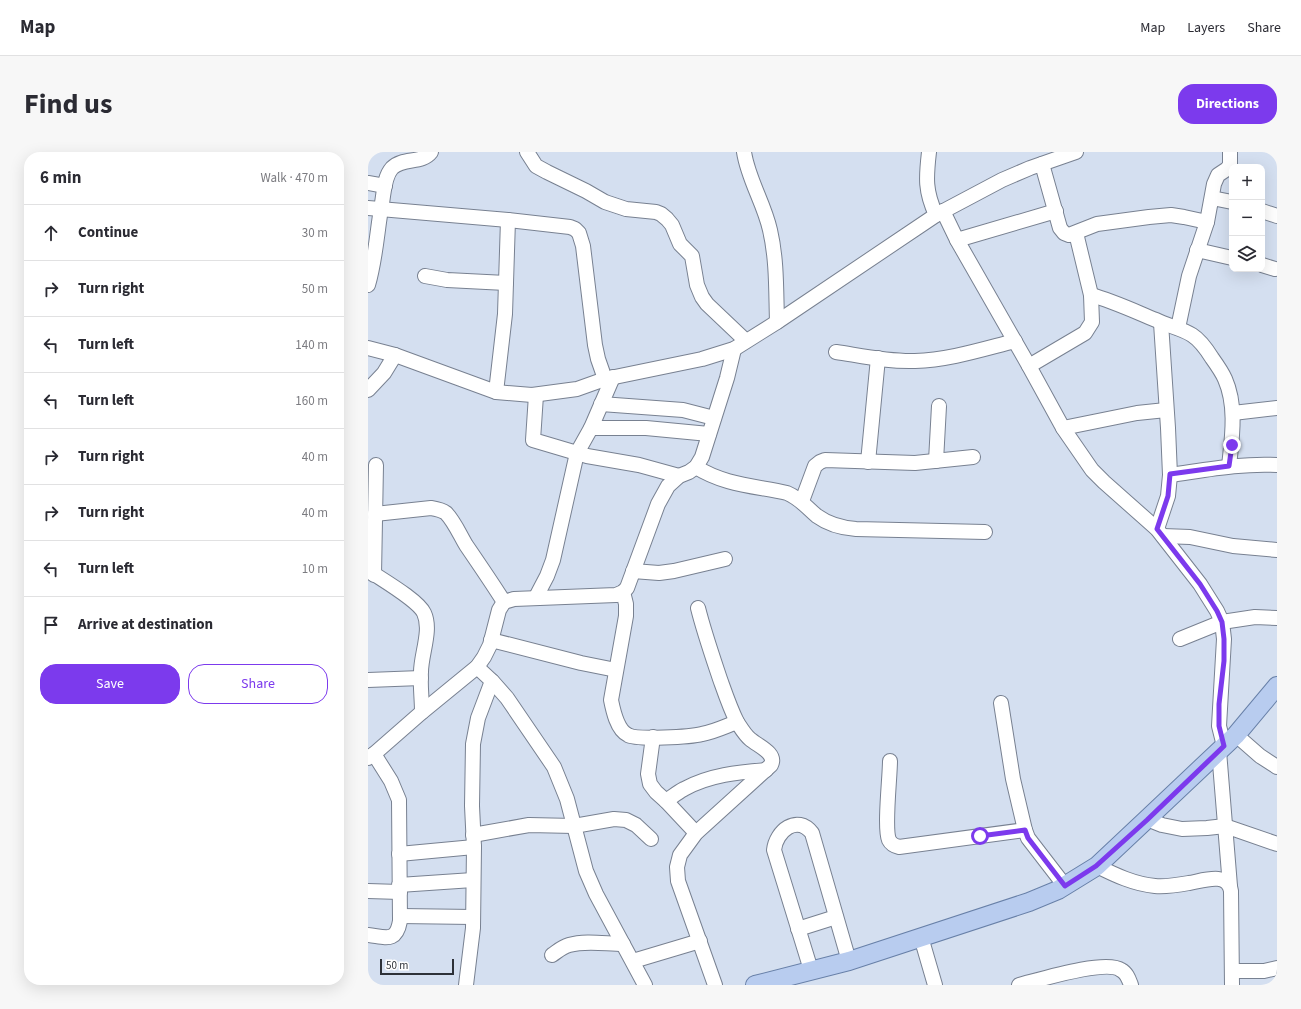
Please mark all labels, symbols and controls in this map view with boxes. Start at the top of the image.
text: Map [20,14,55,41]
text: Map [1140,18,1165,38]
text: Layers [1187,18,1225,38]
text: Share [1247,18,1281,38]
text: Find us [24,84,112,124]
button: Directions [1178,84,1277,124]
map controls [1229,164,1265,272]
button: + [1229,164,1265,200]
text: 6 min [40,166,81,190]
text: Walk · 470 m [260,169,328,187]
button: − [1229,200,1265,236]
icon: ahead [40,222,62,244]
text: Continue [78,222,138,243]
text: 30 m [302,224,328,242]
button: layers [1229,236,1265,272]
icon: right [40,278,62,300]
text: Turn right [78,278,144,299]
text: 50 m [302,280,328,298]
icon: left [40,334,62,356]
text: Turn left [78,334,134,355]
text: 140 m [295,336,328,354]
icon: left [40,390,62,412]
text: Turn left [78,390,134,411]
text: 160 m [295,392,328,410]
route end [1223,436,1241,454]
icon: right [40,446,62,468]
text: Turn right [78,446,144,467]
text: 40 m [302,448,328,466]
icon: right [40,502,62,524]
text: Turn right [78,502,144,523]
text: 40 m [302,504,328,522]
icon: left [40,558,62,580]
text: Turn left [78,558,134,579]
text: 10 m [302,560,328,578]
icon: arrive [40,614,62,636]
text: Arrive at destination [78,614,213,635]
button: Save [40,664,180,704]
button: Share [188,664,328,704]
route start [971,827,989,845]
scale bar [380,957,454,976]
text: 50 m [386,958,408,973]

